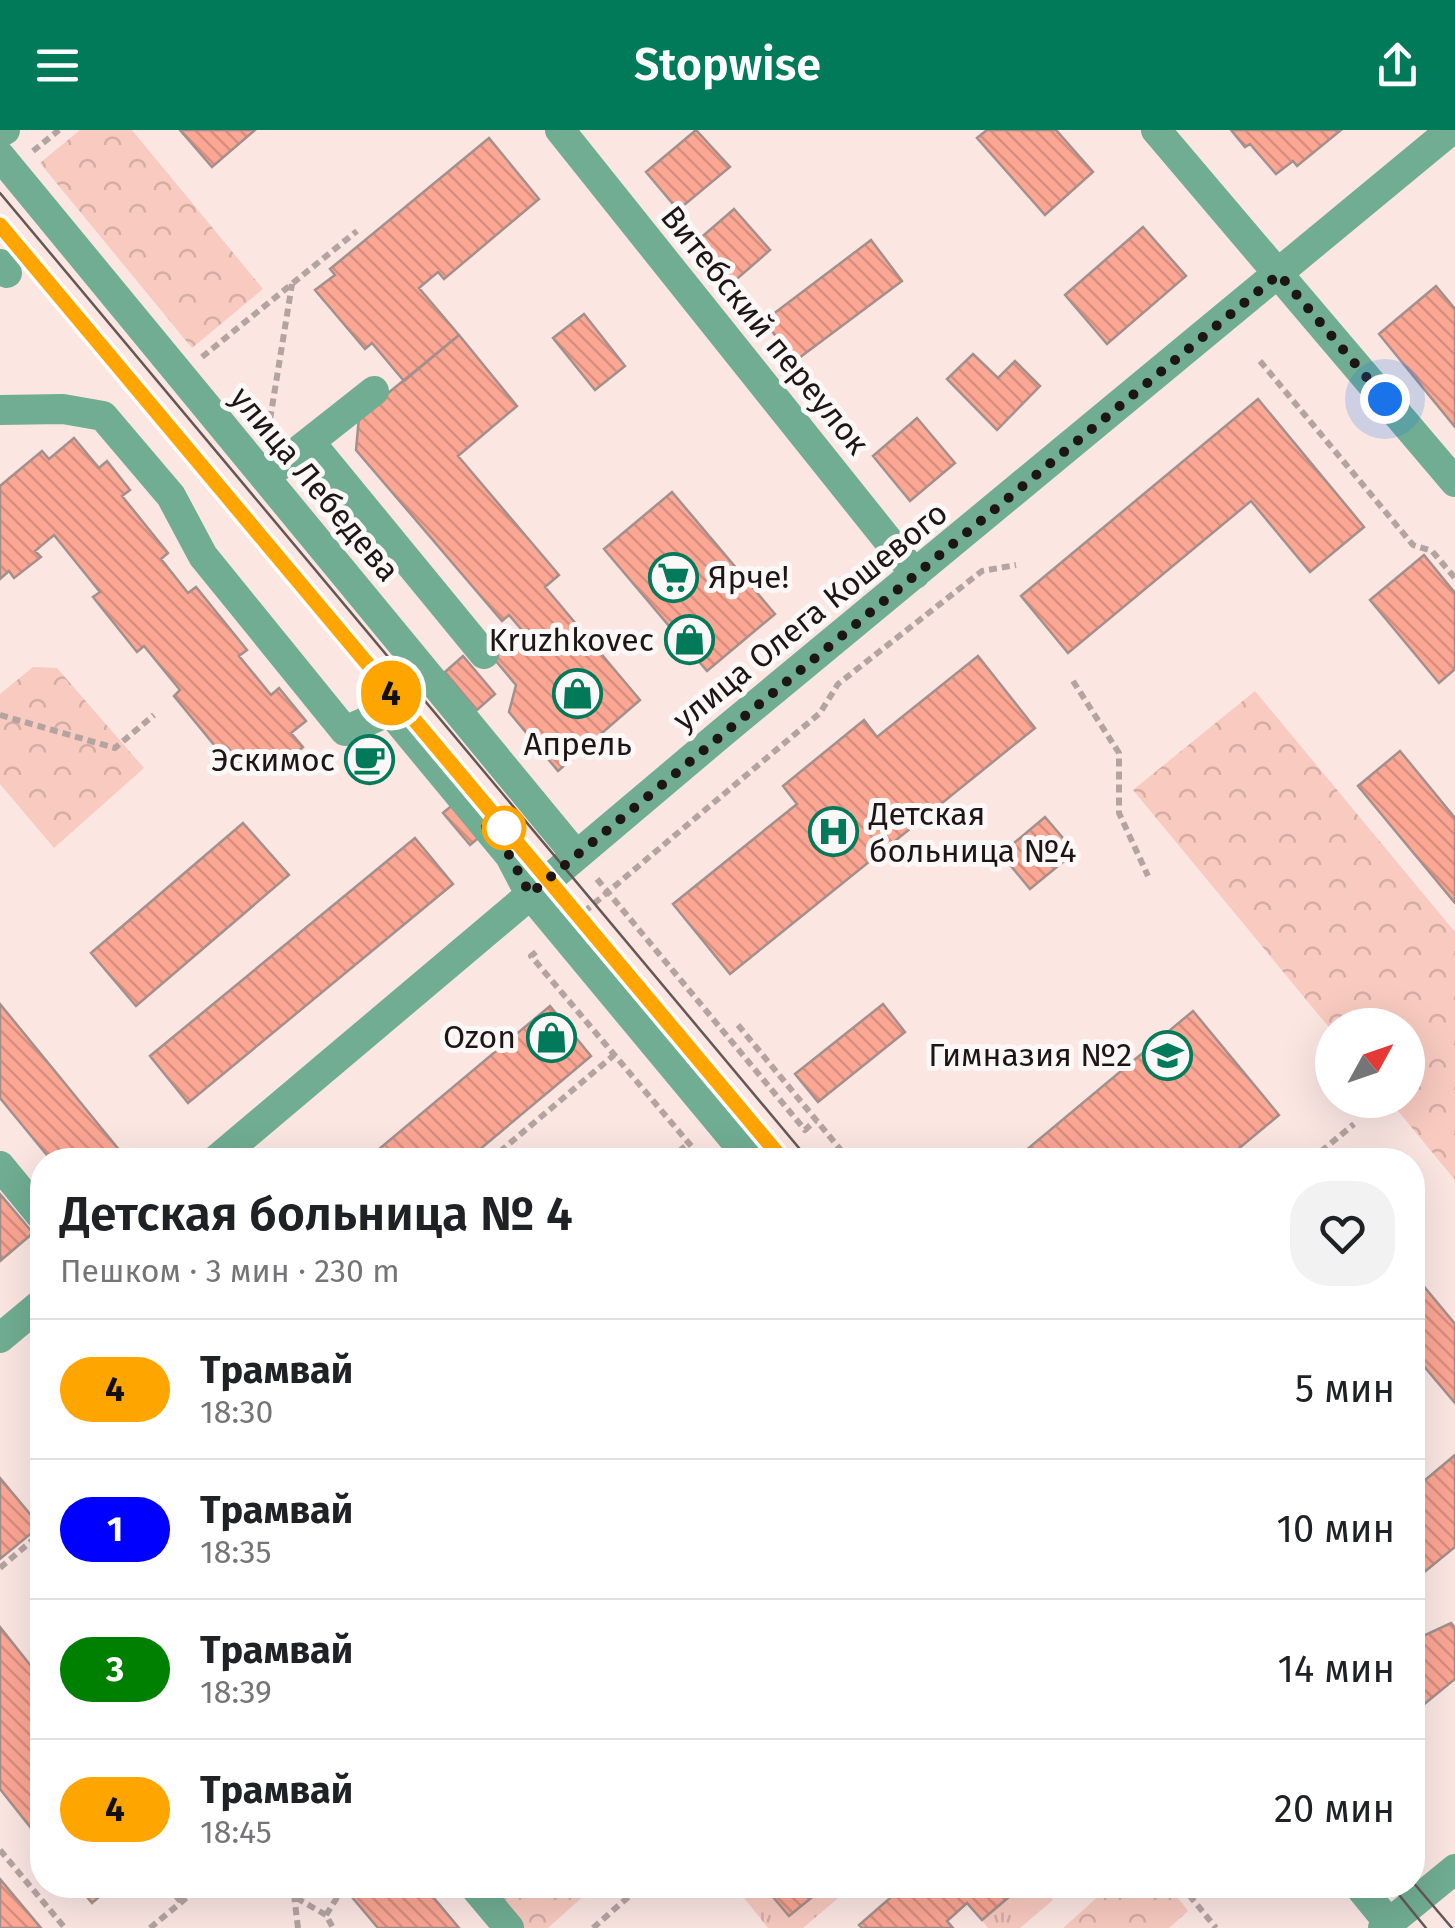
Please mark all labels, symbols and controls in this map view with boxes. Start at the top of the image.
icon: menu [30,38,85,93]
text: Stopwise [634,38,821,92]
icon: share [1370,38,1425,93]
street label: Витебский переулок [653,198,877,462]
your location [1360,374,1410,424]
street label: улица Лебедева [223,379,407,589]
street label: улица Олега Кошевого [665,494,955,738]
supermarket icon: Ярче! [647,551,699,603]
place label: Ярче! [708,558,789,596]
shop icon: Kruzhkovec [663,614,715,666]
place label: Kruzhkovec [488,621,654,659]
line badge: 4 [358,660,424,726]
shop icon: Апрель [552,668,604,720]
text: 4 [381,672,401,714]
place label: Апрель [524,725,632,763]
cafe icon: Эскимос [344,734,396,786]
place label: Эскимос [211,741,335,779]
place label: Детская больница №4 [868,795,1077,870]
hospital icon: Детская больница №4 [808,806,860,858]
unlabelled marker [483,807,525,849]
north arrow [1315,1008,1425,1118]
map controls [1315,1008,1425,1118]
shop icon: Ozon [525,1011,577,1063]
place label: Ozon [443,1018,516,1056]
school or university icon: Гимназия №2 [1141,1029,1193,1081]
place label: Гимназия №2 [928,1036,1132,1074]
button: heart [1290,1181,1395,1286]
text: Детская больница № 4 [60,1185,573,1243]
text: Пешком · 3 мин · 230 m [60,1252,400,1290]
text: Трамвай [200,1347,353,1393]
text: 5 мин [1295,1366,1395,1412]
text: 4 [105,1368,125,1410]
text: 18:30 [200,1393,273,1431]
text: Трамвай [200,1487,353,1533]
text: 10 мин [1276,1506,1395,1552]
text: 1 [107,1508,123,1550]
text: 18:35 [200,1533,271,1571]
text: Трамвай [200,1627,353,1673]
text: 14 мин [1277,1646,1395,1692]
text: 3 [106,1648,124,1690]
text: 18:39 [200,1673,272,1711]
text: Трамвай [200,1767,353,1813]
text: 20 мин [1274,1786,1395,1832]
text: 4 [105,1788,125,1830]
text: 18:45 [200,1813,272,1851]

